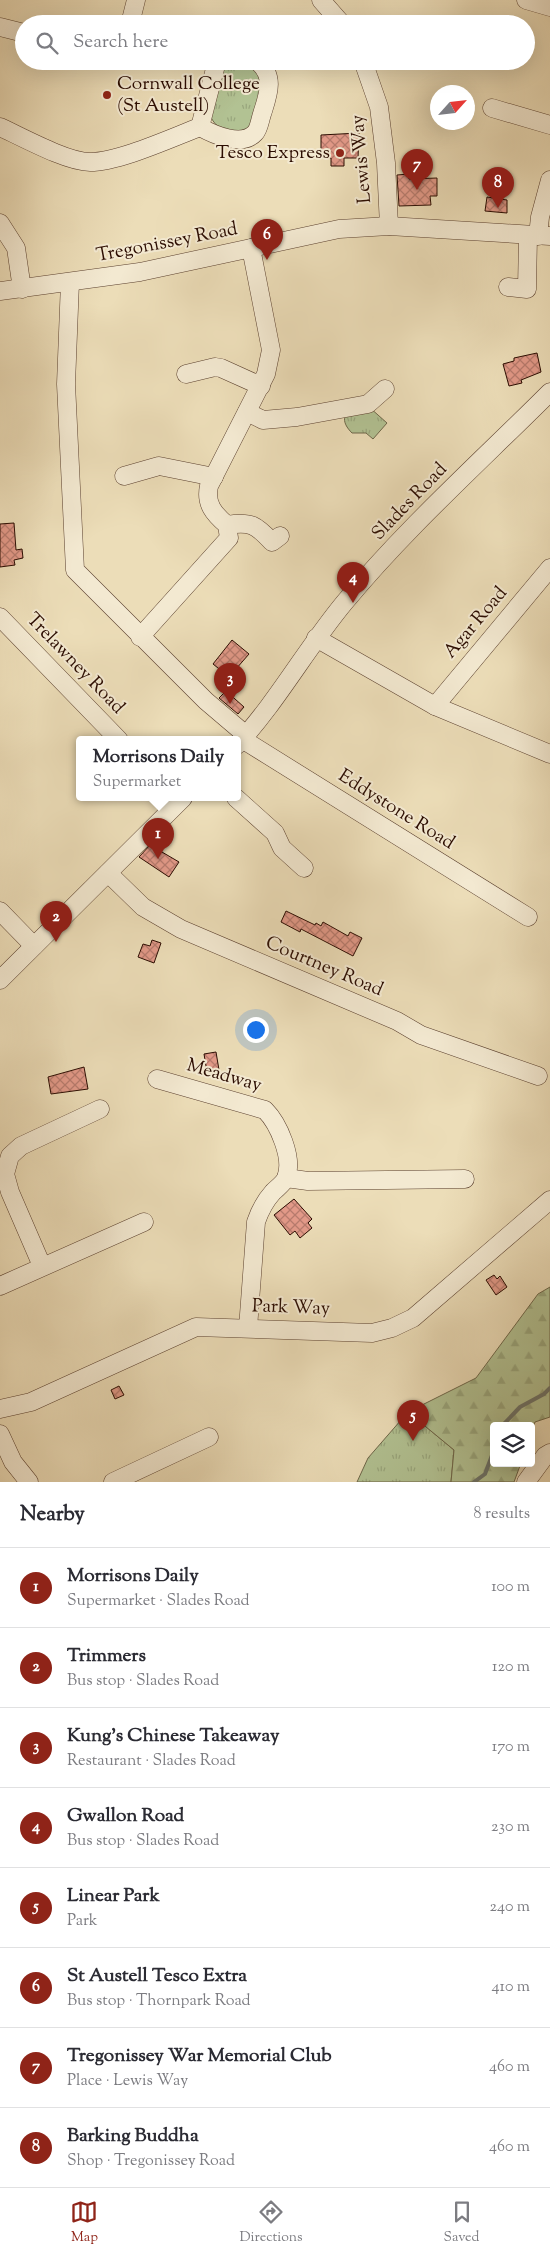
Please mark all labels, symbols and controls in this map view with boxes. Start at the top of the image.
search box [15,15,535,70]
icon: search [33,29,61,57]
text: Search here [73,29,168,56]
place label: Cornwall College (St Austell) [117,71,260,120]
north arrow [430,85,475,130]
marker: Cornwall College (St Austell) [101,89,113,101]
street label: Lewis Way [345,113,379,205]
place label: Tesco Express [216,140,330,167]
marker: Tesco Express [334,147,346,159]
pin: 7 [401,149,433,190]
pin: 8 [482,167,514,208]
street label: Tregonissey Road [94,216,240,270]
pin: 6 [251,219,283,260]
street label: Slades Road [366,457,454,547]
pin: 4 [337,562,369,603]
street label: Agar Road [438,581,514,665]
street label: Trelawney Road [20,607,131,721]
pin: 3 [214,663,246,704]
popup [76,736,241,801]
text: Morrisons Daily [93,744,224,771]
street label: Eddystone Road [332,763,460,857]
text: Supermarket [93,771,181,794]
pin: 1 [142,818,174,859]
pin: 2 [40,901,72,942]
street label: Courtney Road [261,930,387,1004]
your location [243,1017,269,1043]
street label: Meadway [183,1052,265,1100]
street label: Park Way [251,1293,331,1323]
pin: 5 [397,1400,429,1441]
map controls [490,1422,535,1467]
button: layers [490,1422,535,1467]
text: Nearby [20,1500,85,1530]
text: 8 results [474,1503,530,1526]
text: Morrisons Daily [67,1563,199,1590]
text: 1 [33,1576,39,1599]
text: 100 m [491,1576,530,1599]
text: Supermarket · Slades Road [67,1590,250,1613]
text: Trimmers [67,1643,146,1670]
text: 2 [32,1656,40,1679]
text: 120 m [492,1656,530,1679]
text: Bus stop · Slades Road [67,1670,219,1693]
text: Kung's Chinese Takeaway [67,1723,279,1750]
text: 3 [33,1736,39,1759]
text: 170 m [492,1736,530,1759]
text: Restaurant · Slades Road [67,1750,236,1773]
text: Gwallon Road [67,1803,184,1830]
text: 4 [32,1816,40,1839]
text: 230 m [491,1816,530,1839]
text: Bus stop · Slades Road [67,1830,219,1853]
text: Linear Park [67,1883,160,1910]
text: 5 [33,1896,39,1919]
text: 240 m [489,1896,530,1919]
text: Park [67,1910,98,1933]
text: St Austell Tesco Extra [67,1963,247,1990]
text: 6 [32,1976,40,1999]
text: 410 m [492,1976,530,1999]
text: Bus stop · Thornpark Road [67,1990,251,2013]
text: Tregonissey War Memorial Club [67,2043,332,2070]
text: 7 [32,2056,40,2079]
text: 460 m [489,2056,530,2079]
text: Place · Lewis Way [67,2070,188,2093]
text: Barking Buddha [67,2123,199,2150]
text: 8 [32,2136,40,2159]
text: 460 m [489,2136,530,2159]
text: Shop · Tregonissey Road [67,2150,235,2173]
tab: Map [70,2198,98,2248]
tab: Directions [239,2198,303,2248]
tab: Saved [444,2198,479,2248]

